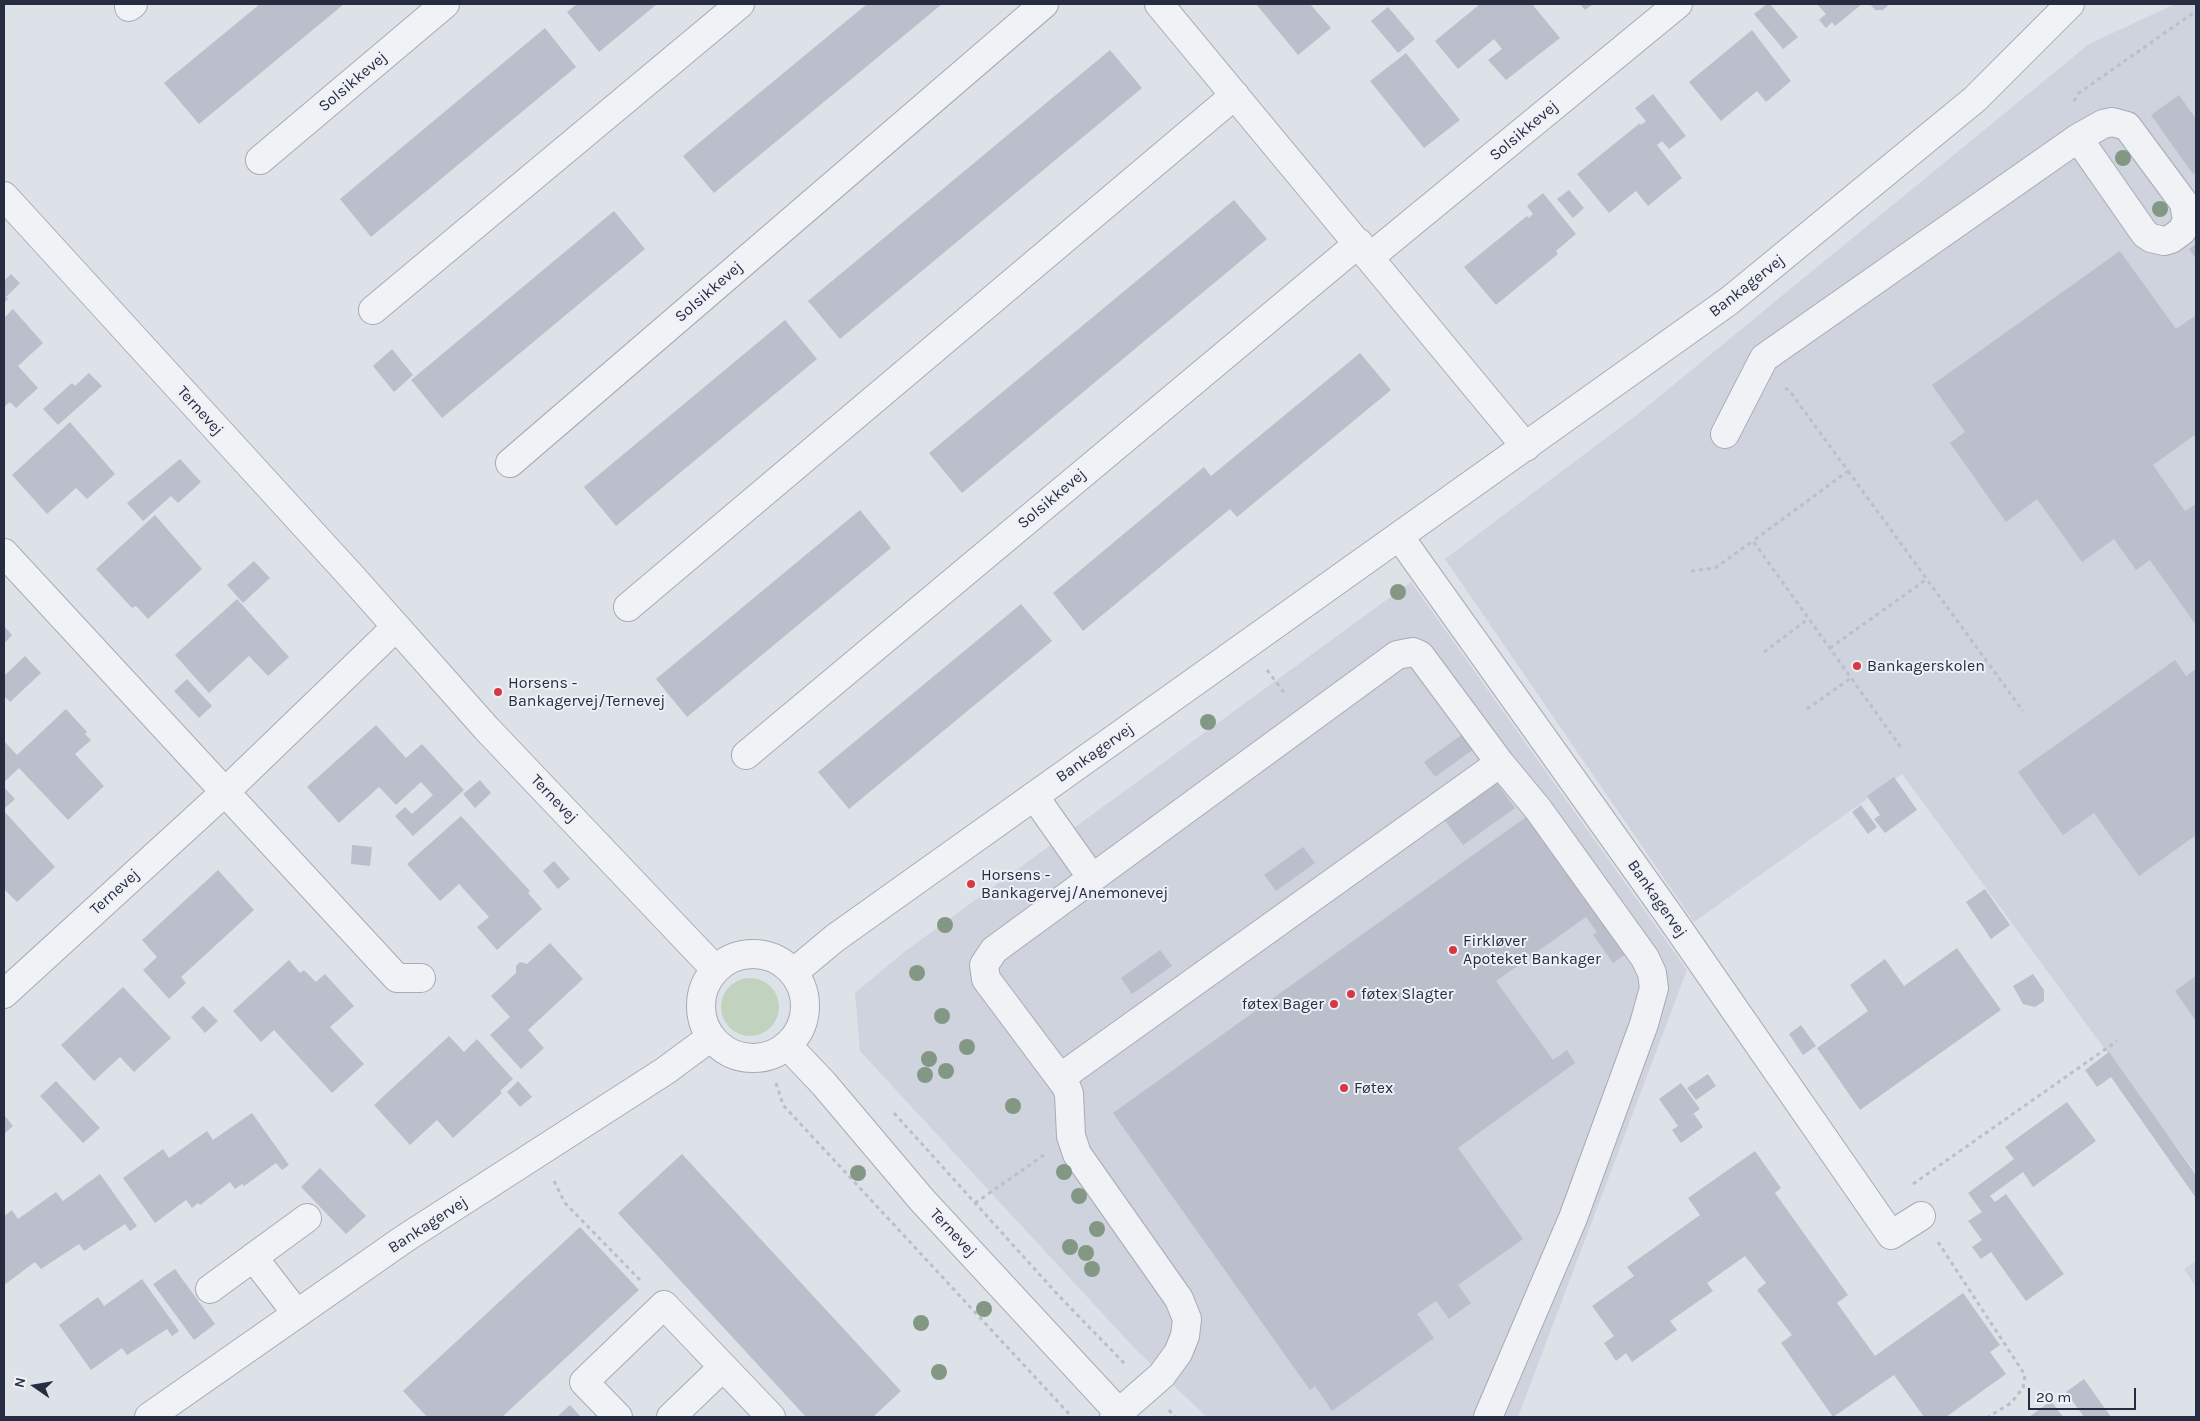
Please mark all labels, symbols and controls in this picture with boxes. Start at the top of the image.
street label: Solsikkevej [315,48,391,116]
street label: Solsikkevej [1486,97,1562,165]
street label: Bankagervej [1705,251,1789,321]
street label: Solsikkevej [671,257,747,327]
street label: Ternevej [173,382,227,440]
street label: Solsikkevej [1014,465,1090,533]
place label: Bankagerskolen [1867,656,1985,676]
marker: Bankagerskolen [1851,660,1863,672]
place label: Horsens - Bankagervej/Ternevej [508,673,665,711]
marker: Horsens - Bankagervej/Ternevej [492,686,504,698]
street label: Bankagervej [1052,719,1138,787]
street label: Ternevej [526,771,582,827]
street label: Bankagervej [1623,856,1691,942]
street label: Ternevej [86,865,144,919]
place label: Horsens - Bankagervej/Anemonevej [981,865,1168,903]
marker: Horsens - Bankagervej/Anemonevej [965,878,977,890]
place label: Firkløver Apoteket Bankager [1463,931,1601,969]
marker: Firkløver Apoteket Bankager [1447,944,1459,956]
place label: føtex Slagter [1361,984,1453,1004]
marker: føtex Slagter [1345,988,1357,1000]
place label: føtex Bager [1242,994,1324,1014]
marker: føtex Bager [1328,998,1340,1010]
place label: Føtex [1354,1078,1393,1098]
marker: Føtex [1338,1082,1350,1094]
street label: Bankagervej [385,1192,471,1258]
street label: Ternevej [926,1205,980,1261]
north arrow [10,1361,60,1411]
text: N [10,1376,29,1389]
scale bar [2030,1378,2138,1410]
text: 20 m [2036,1388,2071,1406]

